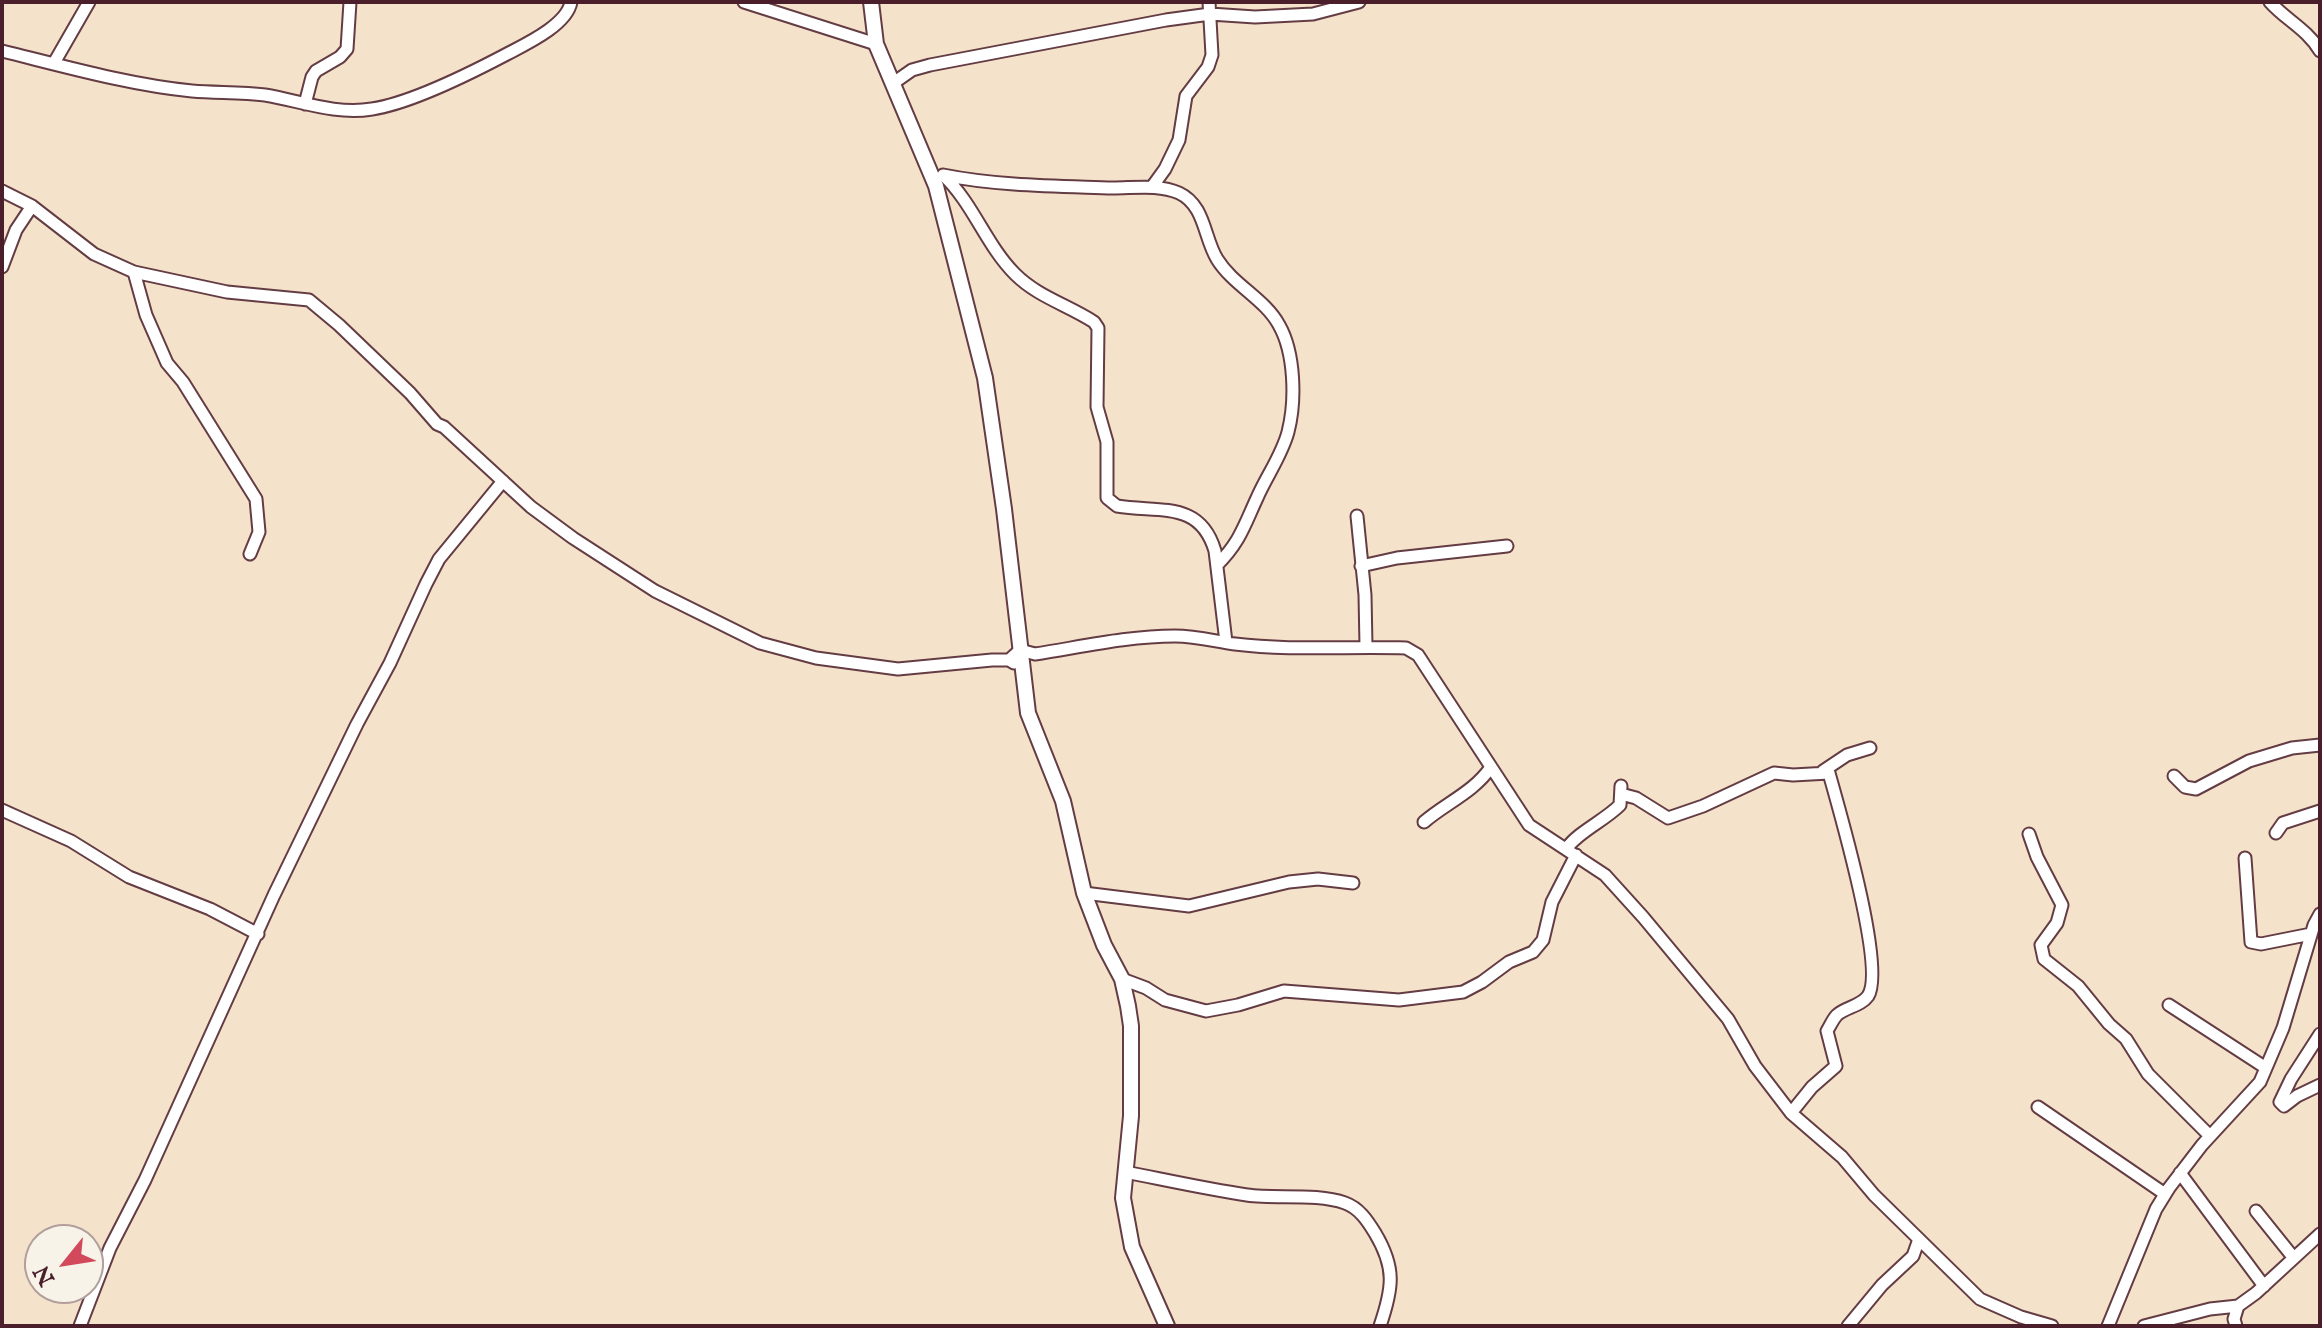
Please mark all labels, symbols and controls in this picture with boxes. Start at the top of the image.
north arrow [24,1224,104,1304]
text: N [28,1260,62,1290]

